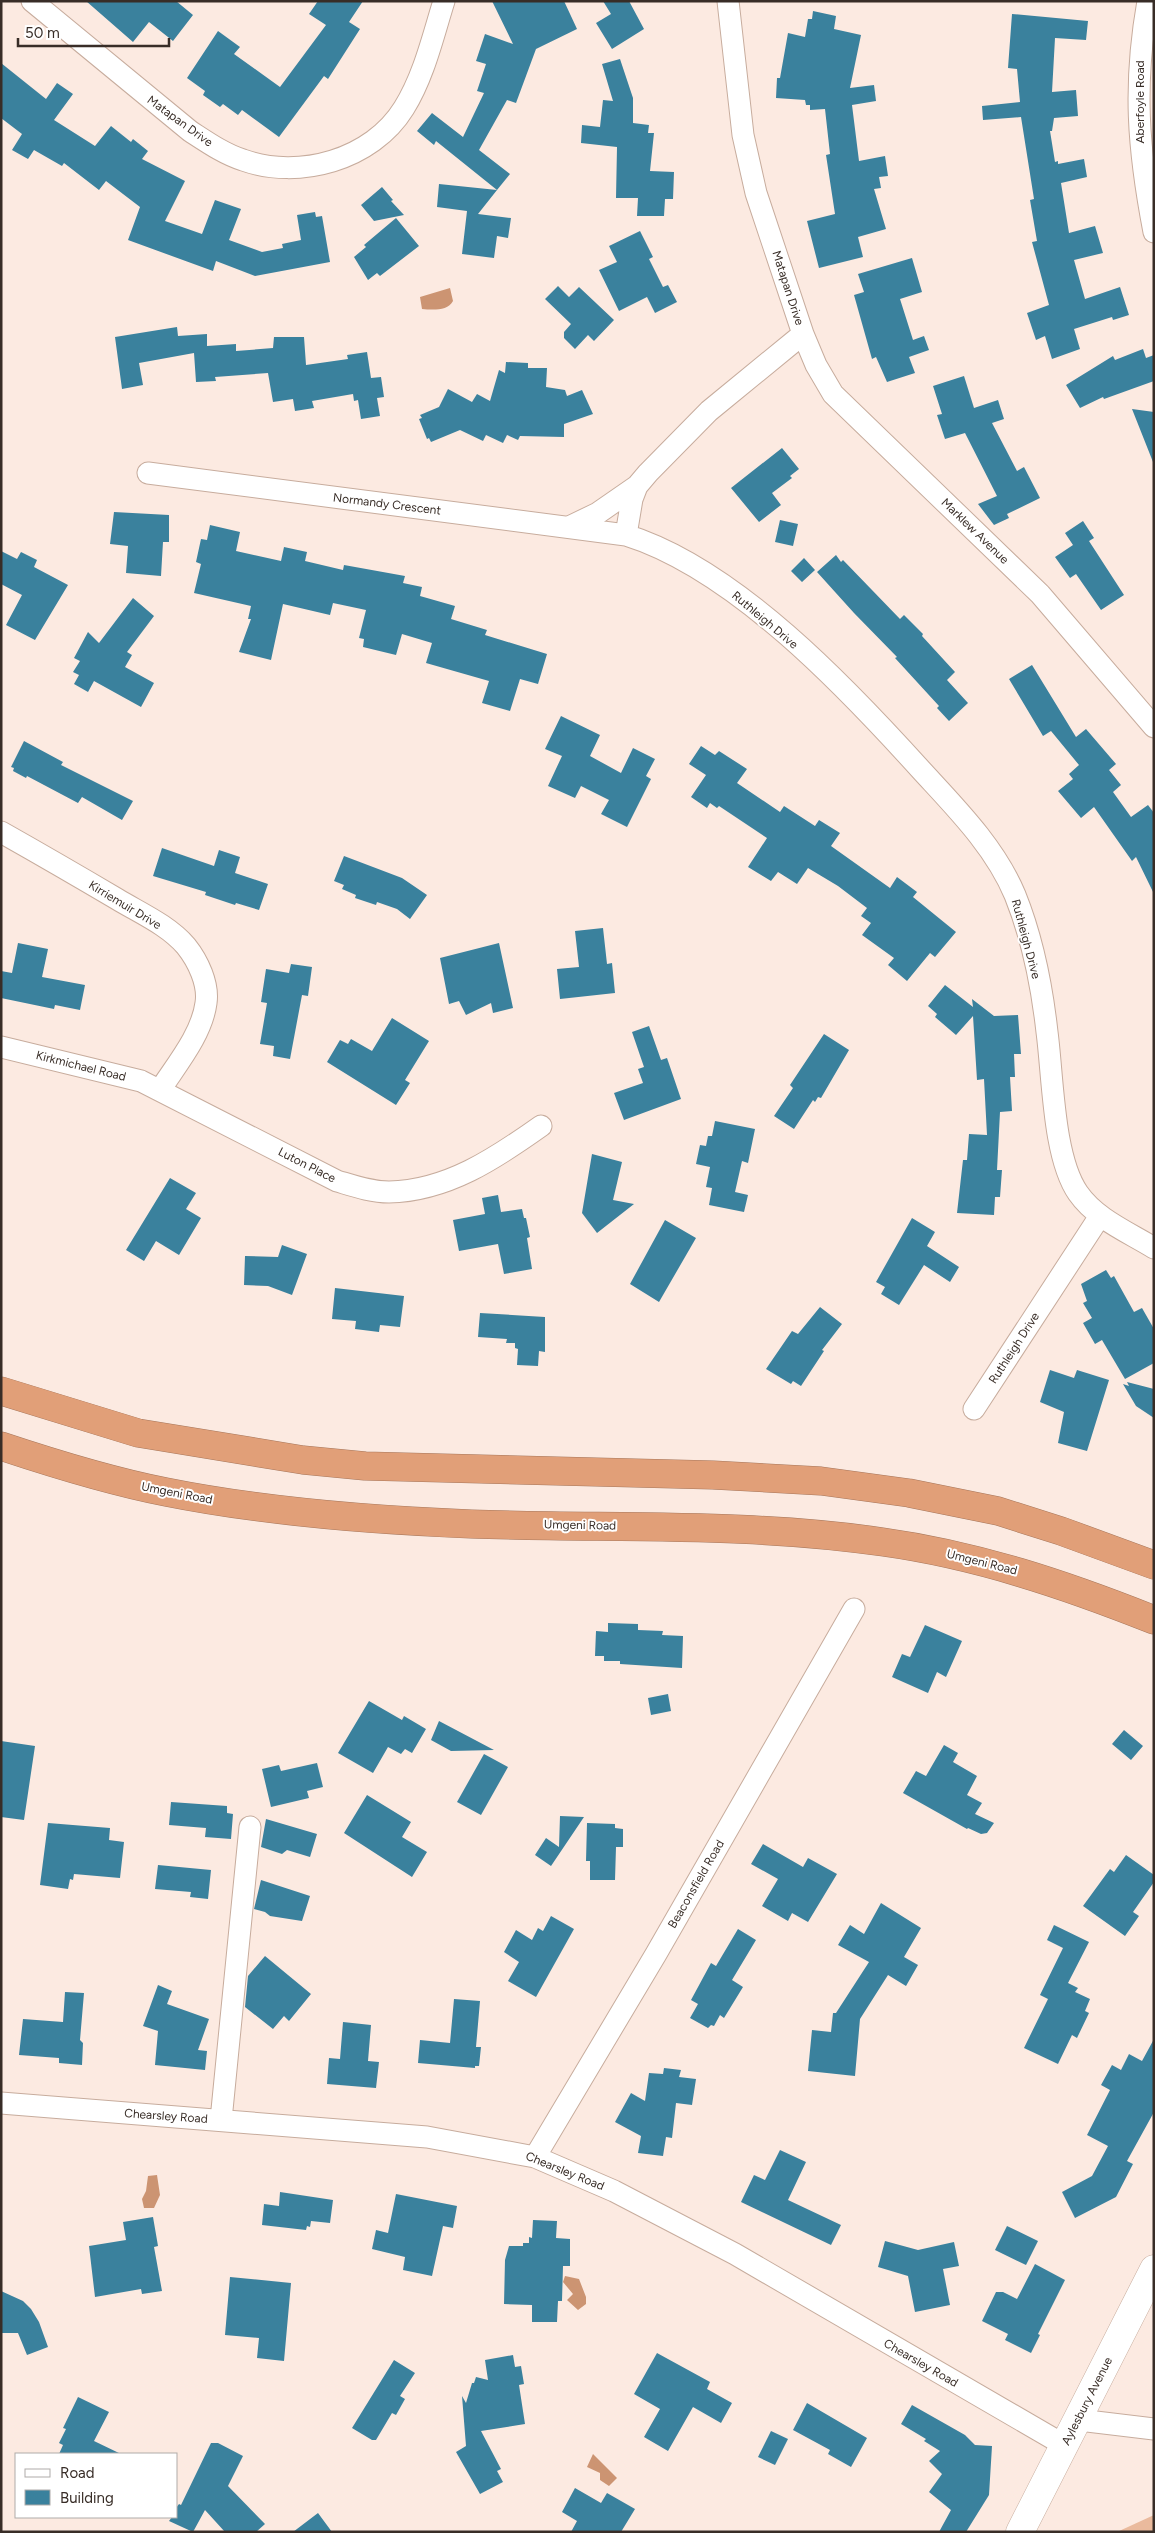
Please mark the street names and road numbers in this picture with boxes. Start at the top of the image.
street label: Aberfoyle Road [1133,60,1147,144]
street label: Matapan Drive [145,93,216,150]
street label: Matapan Drive [769,249,807,327]
street label: Normandy Crescent [332,490,442,518]
street label: Marklew Avenue [938,495,1012,567]
street label: Ruthleigh Drive [729,588,801,652]
street label: Kirriemuir Drive [86,878,164,932]
street label: Ruthleigh Drive [1009,898,1043,981]
street label: Kirkmichael Road [35,1048,127,1084]
street label: Luton Place [276,1145,339,1186]
street label: Ruthleigh Drive [986,1309,1042,1386]
street label: Umgeni Road [140,1479,214,1507]
street label: Umgeni Road [544,1517,616,1533]
street label: Umgeni Road [945,1546,1019,1578]
street label: Beaconsfield Road [665,1837,727,1931]
street label: Chearsley Road [124,2106,208,2126]
street label: Chearsley Road [524,2149,606,2193]
street label: Chearsley Road [881,2336,961,2390]
street label: Aylesbury Avenue [1059,2354,1115,2447]

